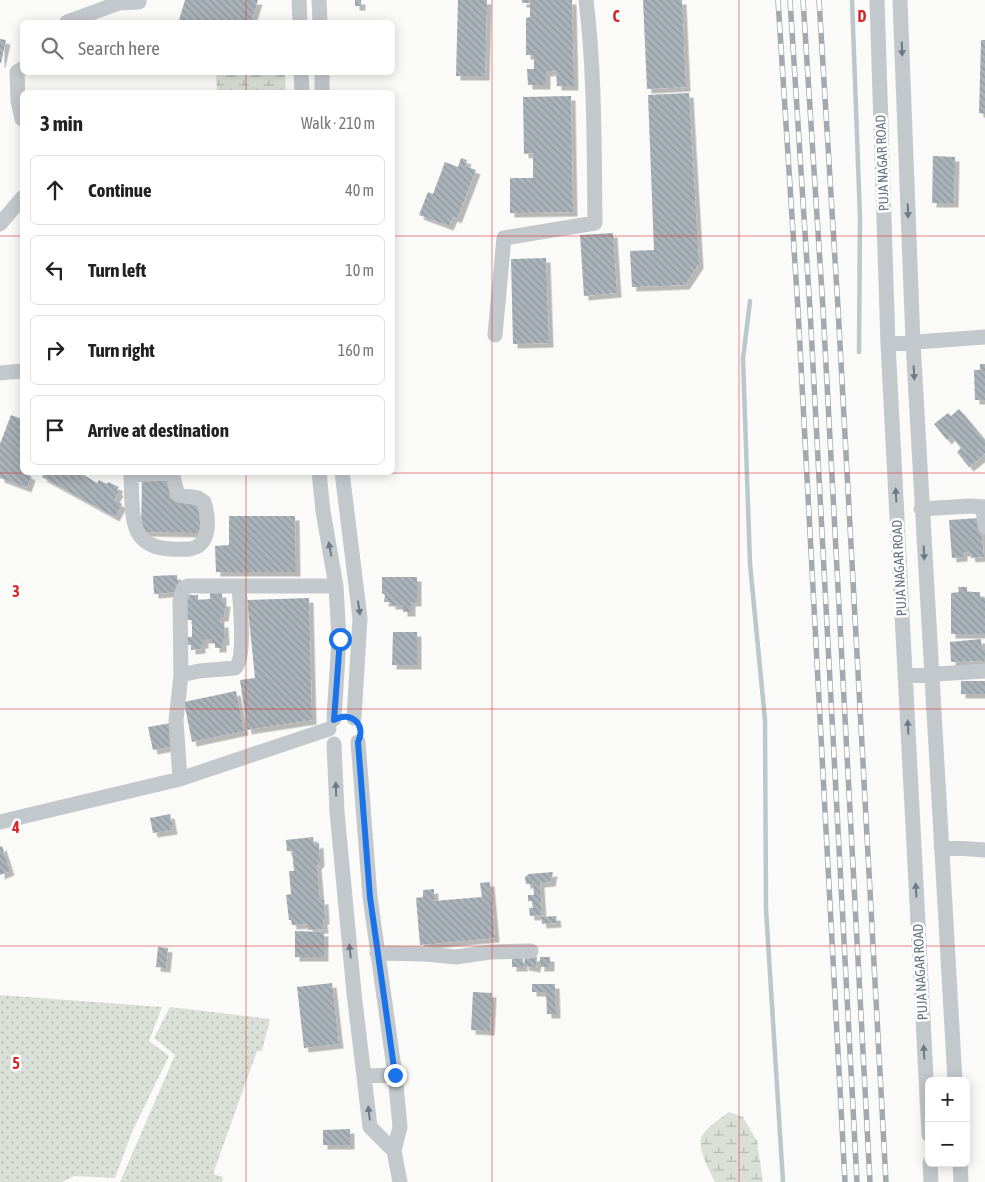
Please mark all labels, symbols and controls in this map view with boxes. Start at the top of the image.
text: C [612,7,620,25]
text: D [858,7,867,25]
search box [20,20,395,75]
icon: search [38,34,66,62]
text: Search here [78,37,160,59]
one-way arrow [898,41,906,57]
text: 3 min [40,111,83,135]
text: Walk · 210 m [301,114,375,132]
street label: PUJA NAGAR ROAD [872,114,892,211]
icon: ahead [41,176,69,204]
text: Continue [88,179,152,201]
text: 40 m [345,181,374,199]
one-way arrow [904,203,912,219]
icon: left [41,256,69,284]
text: Turn left [88,259,146,281]
text: 10 m [345,261,374,279]
icon: right [41,336,69,364]
text: Turn right [88,339,155,361]
text: 160 m [338,341,374,359]
one-way arrow [911,366,919,382]
icon: arrive [41,416,69,444]
text: Arrive at destination [88,419,229,441]
one-way arrow [891,487,899,503]
street label: PUJA NAGAR ROAD [888,519,910,617]
one-way arrow [325,541,333,557]
one-way arrow [920,545,928,561]
text: 3 [12,582,20,600]
one-way arrow [355,600,363,616]
route start [329,628,352,651]
one-way arrow [903,719,911,735]
one-way arrow [331,781,339,797]
text: 4 [11,818,20,836]
one-way arrow [912,881,920,897]
street label: PUJA NAGAR ROAD [909,923,931,1021]
one-way arrow [346,943,354,959]
one-way arrow [920,1044,928,1060]
text: 5 [12,1054,20,1072]
route end [384,1064,407,1087]
map controls [925,1077,970,1167]
button: + [925,1077,970,1122]
one-way arrow [365,1104,373,1120]
button: − [925,1122,970,1167]

